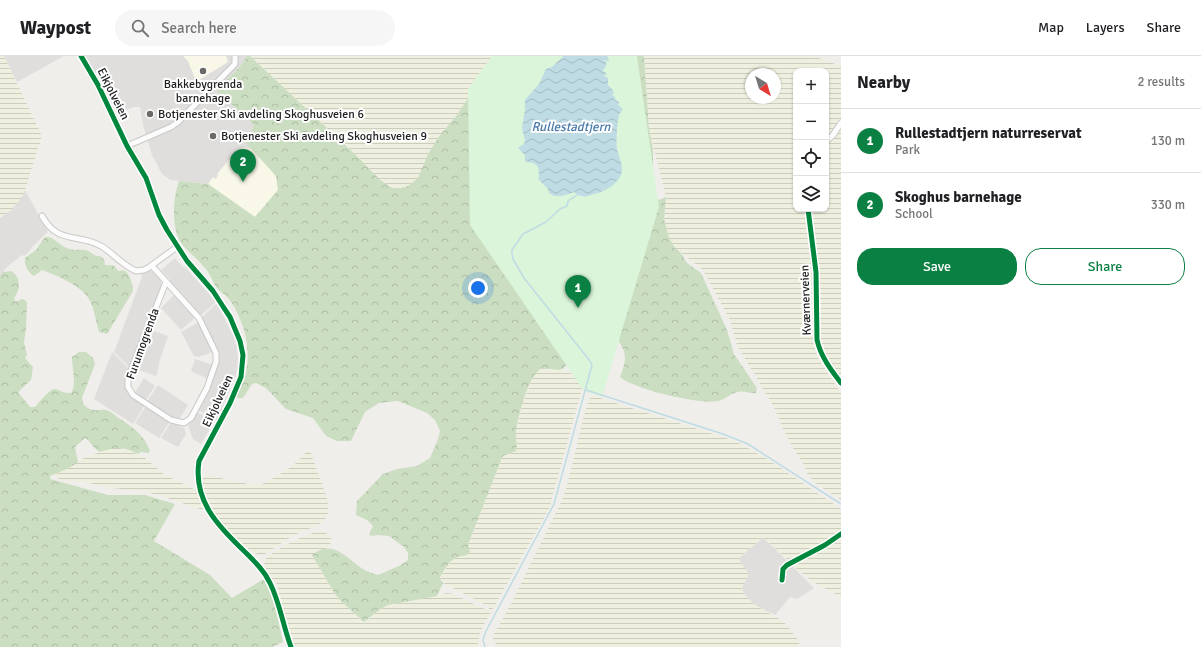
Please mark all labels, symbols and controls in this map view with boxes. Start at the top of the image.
search box [115,10,395,46]
text: Waypost [20,16,91,40]
icon: search [129,17,151,39]
text: Search here [161,19,237,37]
text: Map [1038,19,1064,36]
text: Layers [1086,19,1125,36]
text: Share [1147,19,1181,36]
street label: Eikjolveien [94,66,132,122]
marker: Bakkebygrenda barnehage [198,66,208,76]
north arrow [745,68,781,104]
map controls [793,68,829,212]
button: + [793,68,829,104]
text: Nearby [857,72,910,93]
text: 2 results [1137,74,1185,90]
place label: Bakkebygrenda barnehage [164,77,242,106]
button: − [793,104,829,140]
place label: Botjenester Ski avdeling Skoghusveien 6 [158,107,364,122]
marker: Botjenester Ski avdeling Skoghusveien 6 [145,109,155,119]
water label: Rullestadtjern [532,119,611,135]
text: Rullestadtjern naturreservat [895,124,1082,142]
place label: Botjenester Ski avdeling Skoghusveien 9 [221,129,427,144]
marker: Botjenester Ski avdeling Skoghusveien 9 [208,131,218,141]
text: 1 [866,133,874,149]
text: 130 m [1151,133,1185,149]
button: locate [793,140,829,176]
text: Park [895,142,920,158]
pin: 2 [230,149,256,182]
button: layers [793,176,829,212]
text: Skoghus barnehage [895,188,1022,206]
text: 2 [866,197,874,213]
text: 330 m [1151,197,1185,213]
text: School [895,206,933,222]
button: Save [857,248,1017,285]
button: Share [1025,248,1185,285]
street label: Kværnerveien [797,264,815,336]
pin: 1 [565,275,591,308]
your location [468,278,488,298]
street label: Furumogrenda [123,306,163,382]
street label: Eikjolveien [199,372,237,430]

